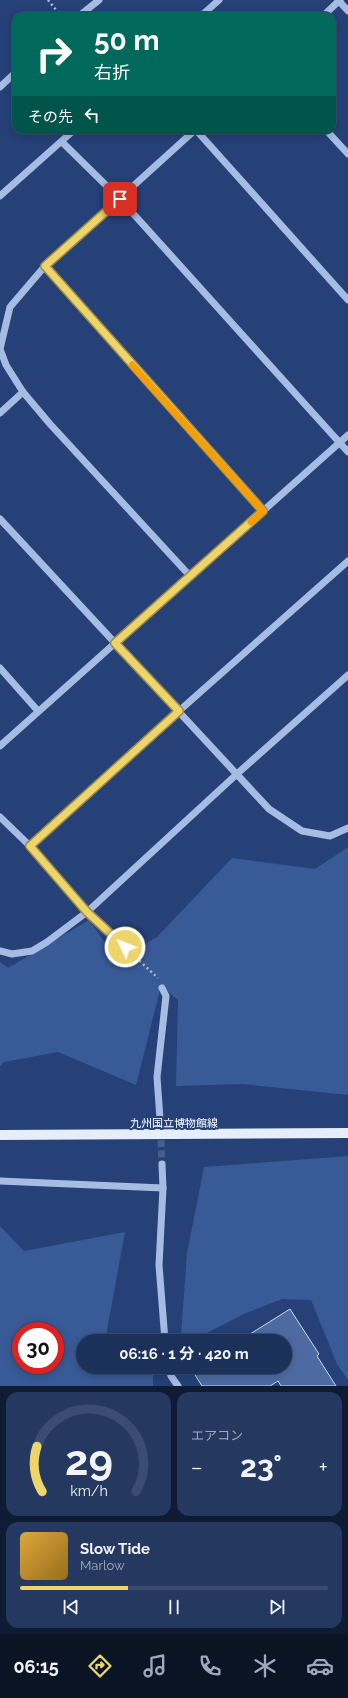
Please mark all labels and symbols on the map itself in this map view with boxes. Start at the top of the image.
pin [103,182,137,216]
position arrow [104,926,146,968]
street label: 九州国立博物館線 [130,1117,218,1130]
speed limit sign: 30 [12,1322,64,1374]

